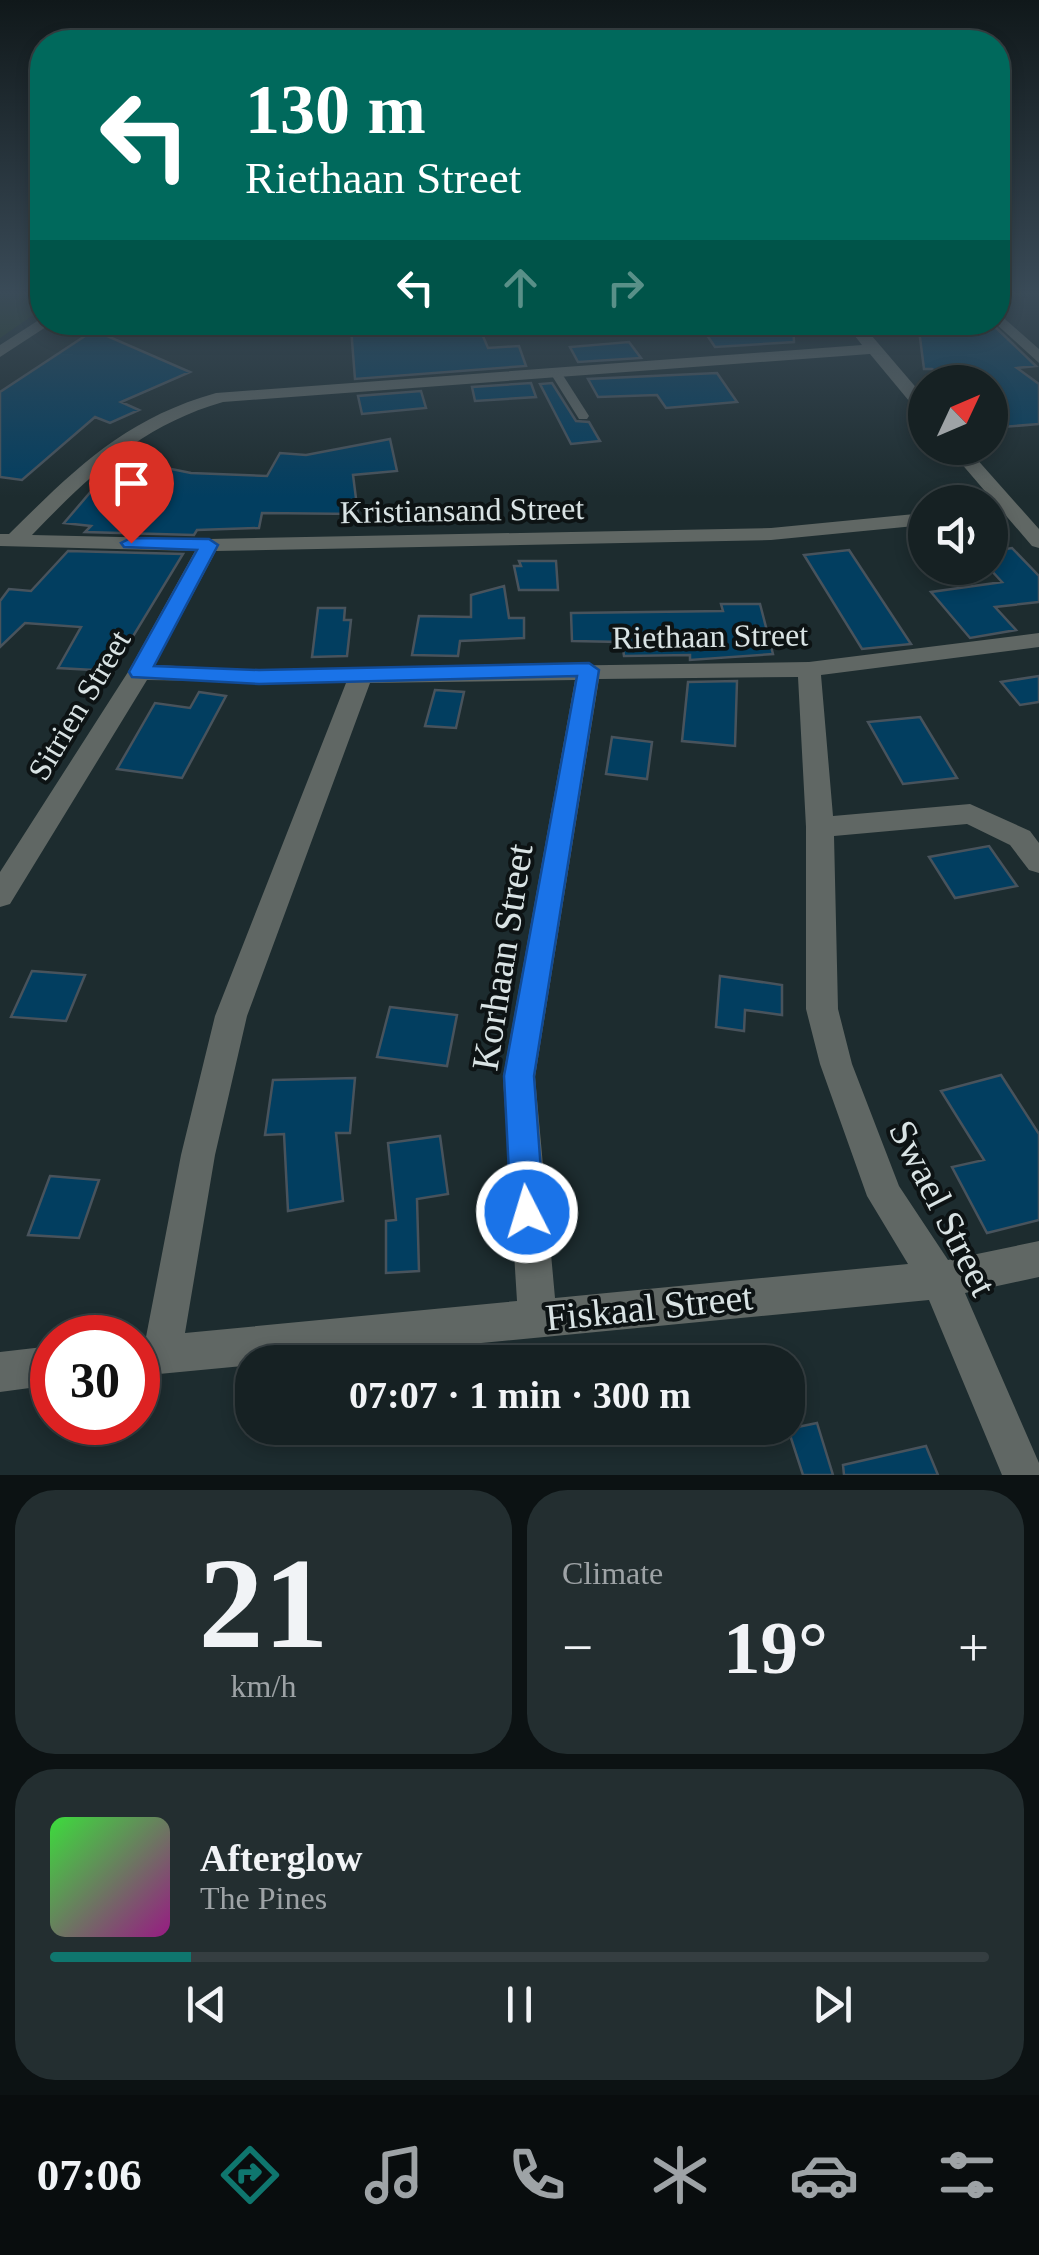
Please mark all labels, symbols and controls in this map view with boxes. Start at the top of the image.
icon: left [80,70,210,200]
text: 130 m [245,71,426,148]
text: Riethaan Street [245,153,521,203]
icon: left [388,260,443,315]
icon: ahead [493,260,548,315]
icon: right [598,260,653,315]
north arrow [908,365,1008,465]
map controls [908,365,1008,585]
pin [89,441,174,544]
icon: arrive [104,456,159,511]
button: sound [908,485,1008,585]
street label: Kristiansand Street [340,490,585,530]
street label: Riethaan Street [612,616,809,656]
street label: Sitrien Street [20,624,138,786]
street label: Korhaan Street [463,840,541,1073]
street label: Swael Street [881,1113,1005,1303]
position arrow [475,1160,579,1264]
street label: Fiskaal Street [543,1275,755,1339]
speed limit sign: 30 [30,1315,160,1445]
text: 07:07 · 1 min · 300 m [349,1374,691,1416]
text: 21 [199,1531,329,1675]
text: Climate [562,1555,663,1591]
text: 19° [723,1606,828,1689]
text: − [562,1617,593,1678]
text: + [958,1617,989,1678]
text: km/h [231,1668,296,1704]
text: Afterglow [200,1837,362,1879]
text: The Pines [200,1880,327,1916]
icon: previous [179,1977,234,2032]
icon: pause [492,1977,547,2032]
icon: next [805,1977,860,2032]
icon: directions [215,2140,285,2210]
icon: music [359,2140,429,2210]
icon: phone [502,2140,572,2210]
icon: climate [645,2140,715,2210]
icon: car [789,2140,859,2210]
icon: filters [932,2140,1002,2210]
text: 07:06 [37,2150,142,2200]

